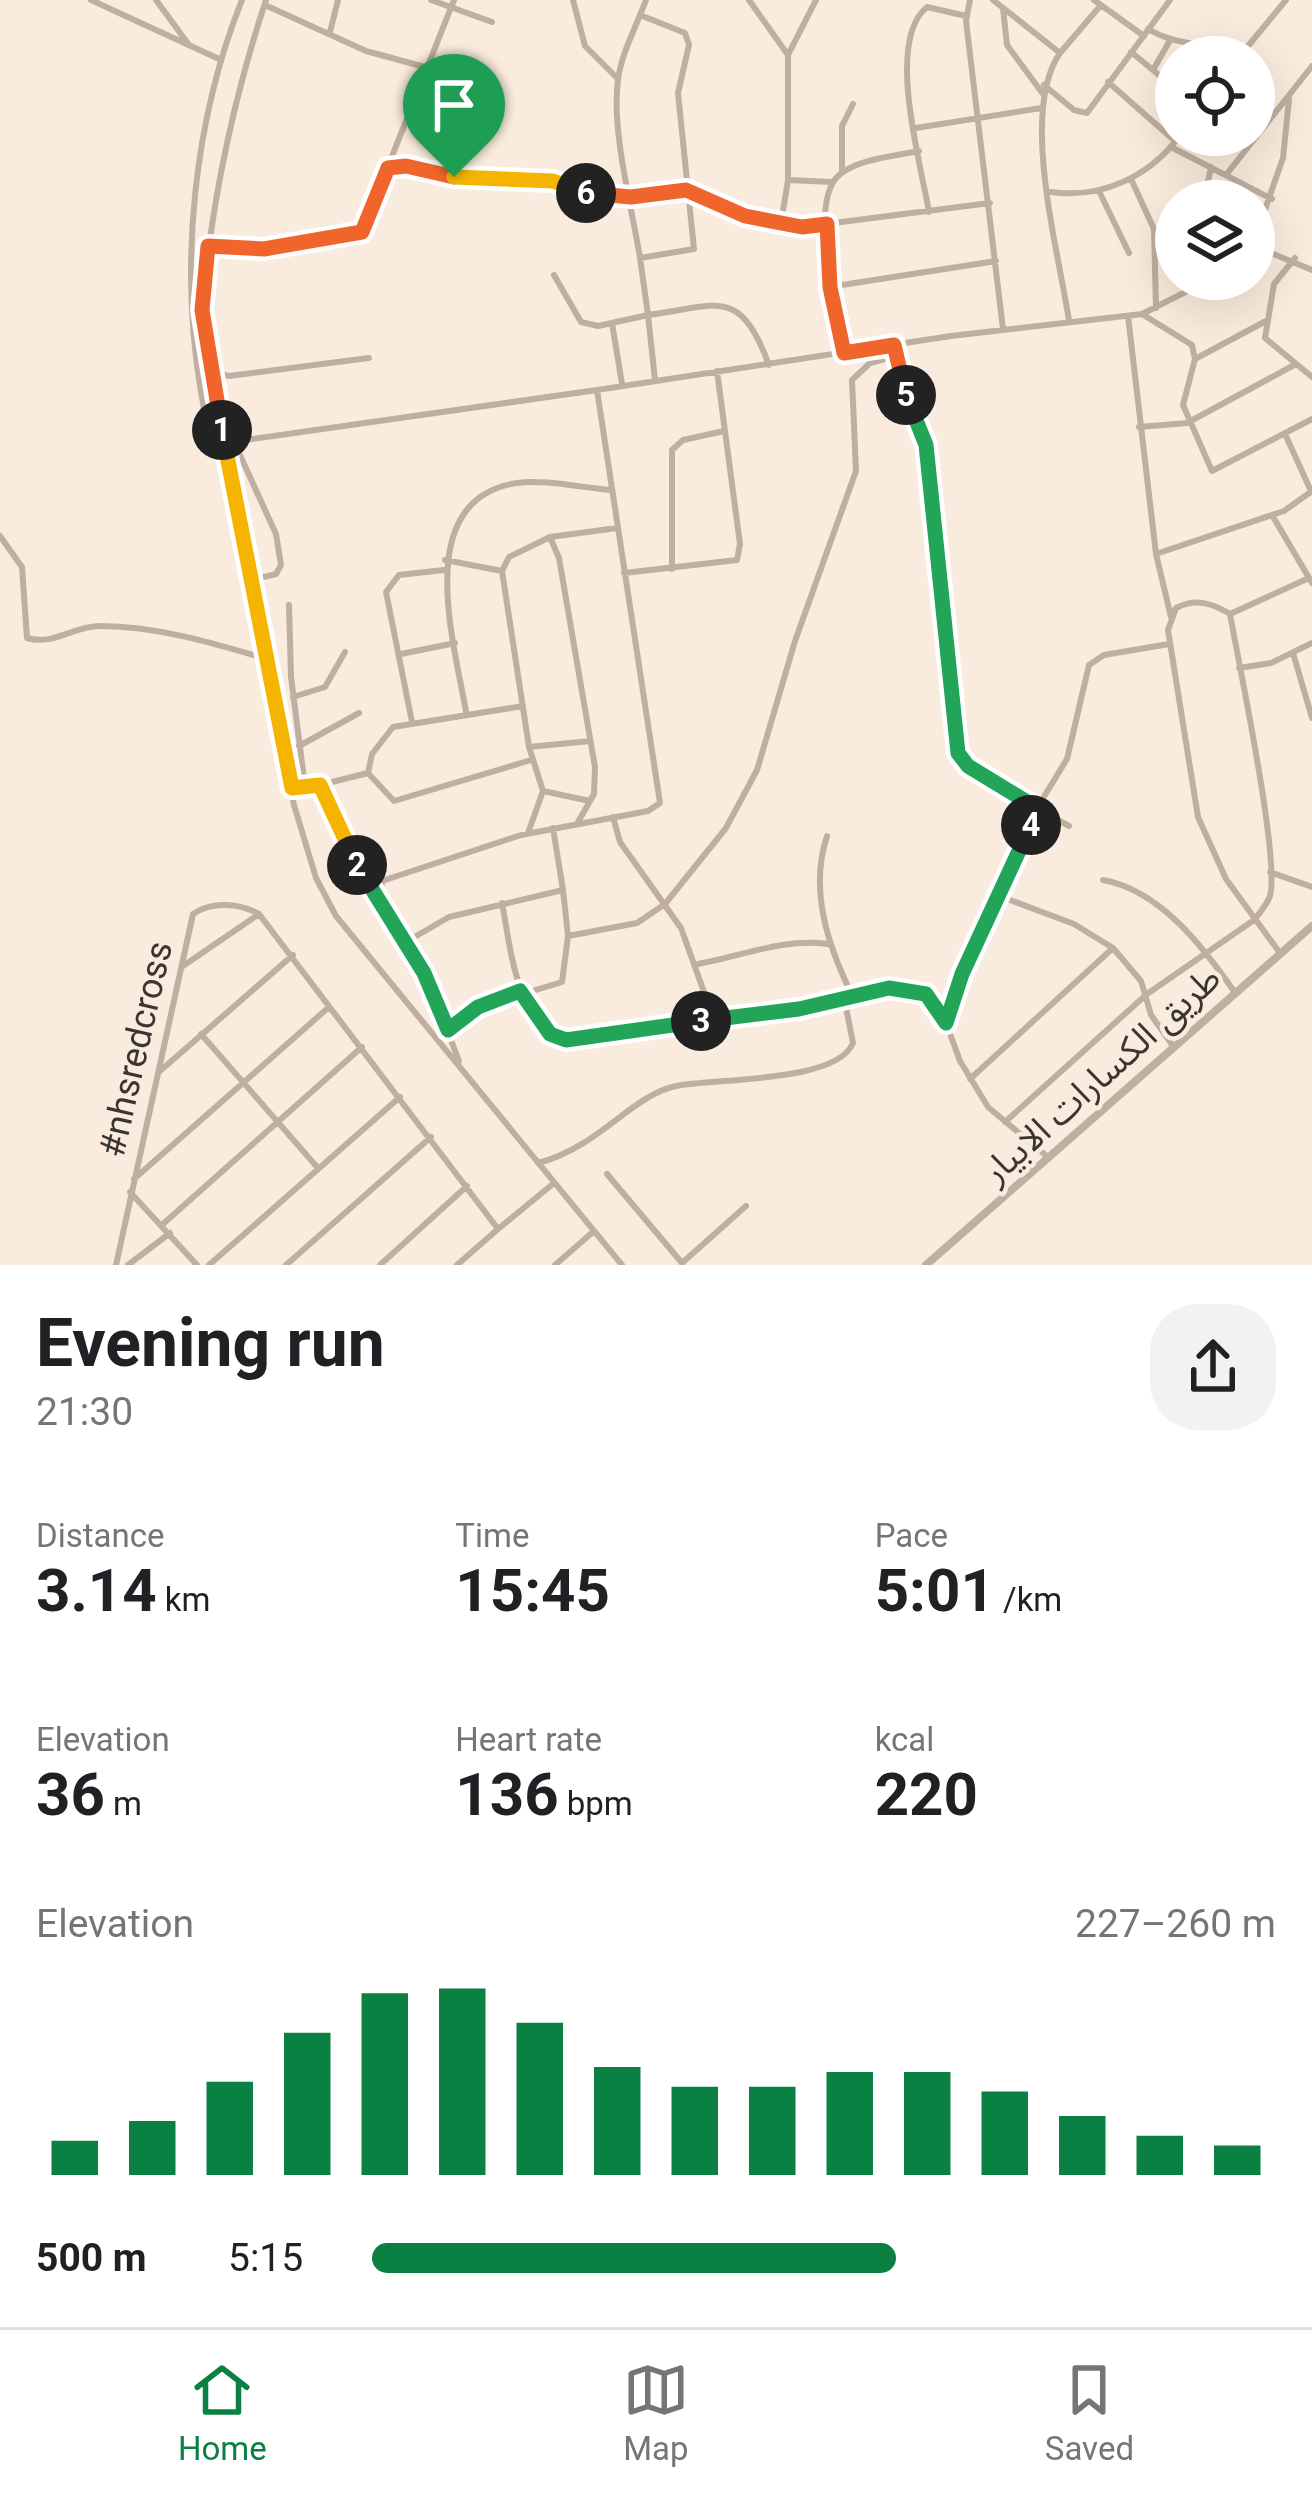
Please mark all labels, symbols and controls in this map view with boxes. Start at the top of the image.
map controls [1155,36,1275,300]
button: locate [1155,36,1275,156]
pin [403,54,505,177]
icon: arrive [421,72,487,138]
pin: 6 [556,163,616,223]
text: 6 [577,173,595,212]
button: layers [1155,180,1275,300]
pin: 5 [876,365,936,425]
text: 5 [897,375,915,414]
pin: 1 [192,400,252,460]
text: 1 [213,410,231,449]
pin: 4 [1001,795,1061,855]
text: 4 [1022,805,1040,844]
pin: 2 [327,835,387,895]
text: 2 [348,845,366,884]
street label: #nhsredcross [91,937,181,1161]
street label: طريق الكسارات الابيار [973,957,1230,1194]
pin: 3 [671,991,731,1051]
text: 3 [692,1001,710,1040]
button: share [1150,1304,1276,1430]
text: Evening run [36,1305,385,1382]
text: 21:30 [36,1389,133,1435]
text: Distance [36,1516,164,1555]
text: Time [455,1516,529,1555]
text: Pace [875,1516,948,1555]
text: 3.14 [36,1555,157,1626]
text: 15:45 [455,1555,610,1626]
text: 5:01 [875,1555,995,1626]
text: km [157,1580,211,1619]
text: /km [995,1580,1062,1619]
text: Elevation [36,1720,170,1759]
text: Heart rate [455,1720,602,1759]
text: kcal [875,1720,934,1759]
text: 36 [36,1759,105,1830]
text: 136 [455,1759,559,1830]
text: 220 [875,1759,978,1830]
text: m [105,1784,142,1823]
text: bpm [559,1784,633,1823]
text: Elevation [36,1901,194,1947]
text: 227–260 m [1075,1901,1276,1947]
text: 500 m [36,2235,147,2281]
text: 5:15 [228,2235,303,2281]
tab: Home [178,2357,267,2468]
tab: Map [623,2357,689,2468]
tab: Saved [1045,2357,1134,2468]

